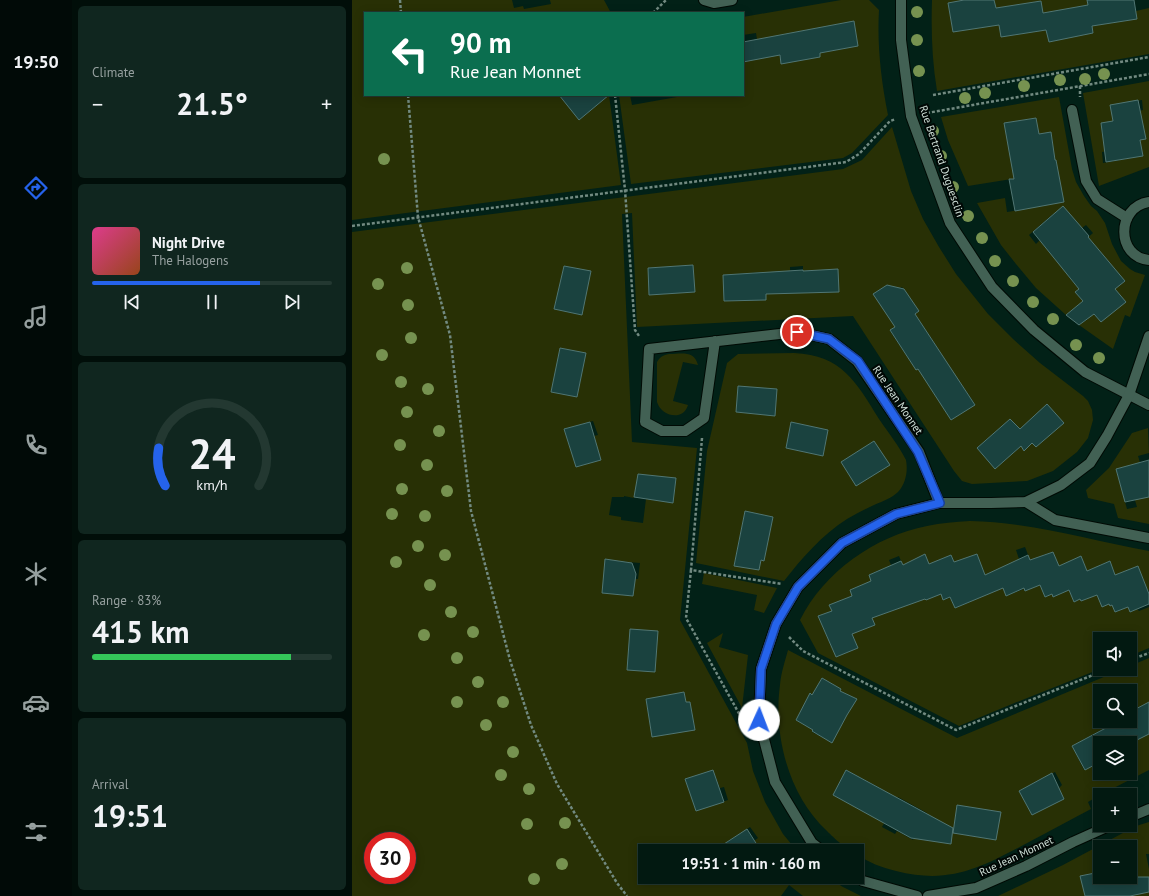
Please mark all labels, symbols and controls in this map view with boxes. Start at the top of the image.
text: 90 m [450,24,511,61]
icon: left [384,28,436,80]
text: 19:50 [13,50,59,73]
text: Rue Jean Monnet [450,60,581,83]
text: Climate [92,64,135,81]
text: 21.5° [176,84,248,123]
text: − [92,90,103,118]
text: + [321,90,332,118]
street label: Rue Bertrand Duguesclin [916,103,968,219]
icon: directions [22,174,50,202]
text: Night Drive [152,233,225,252]
text: The Halogens [152,252,229,269]
icon: previous [121,291,143,313]
icon: pause [201,291,223,313]
icon: next [281,291,303,313]
icon: music [22,303,50,331]
pin [780,315,814,349]
icon: arrive [786,321,808,343]
street label: Rue Jean Monnet [870,363,926,437]
text: 24 [188,427,236,480]
icon: phone [22,431,50,459]
text: km/h [196,475,228,494]
icon: climate [22,560,50,588]
text: Range · 83% [92,592,161,609]
text: 415 km [92,612,190,651]
map controls [1093,632,1137,884]
button: sound [1093,632,1137,676]
button: search [1093,684,1137,728]
icon: car [22,689,50,717]
position arrow [738,699,780,741]
button: layers [1093,736,1137,780]
text: Arrival [92,776,128,793]
button: + [1093,788,1137,832]
text: 19:51 [92,796,168,835]
icon: filters [22,818,50,846]
speed limit sign: 30 [364,832,416,884]
street label: Rue Jean Monnet [977,833,1055,879]
button: − [1093,840,1137,884]
text: 19:51 · 1 min · 160 m [682,854,820,873]

